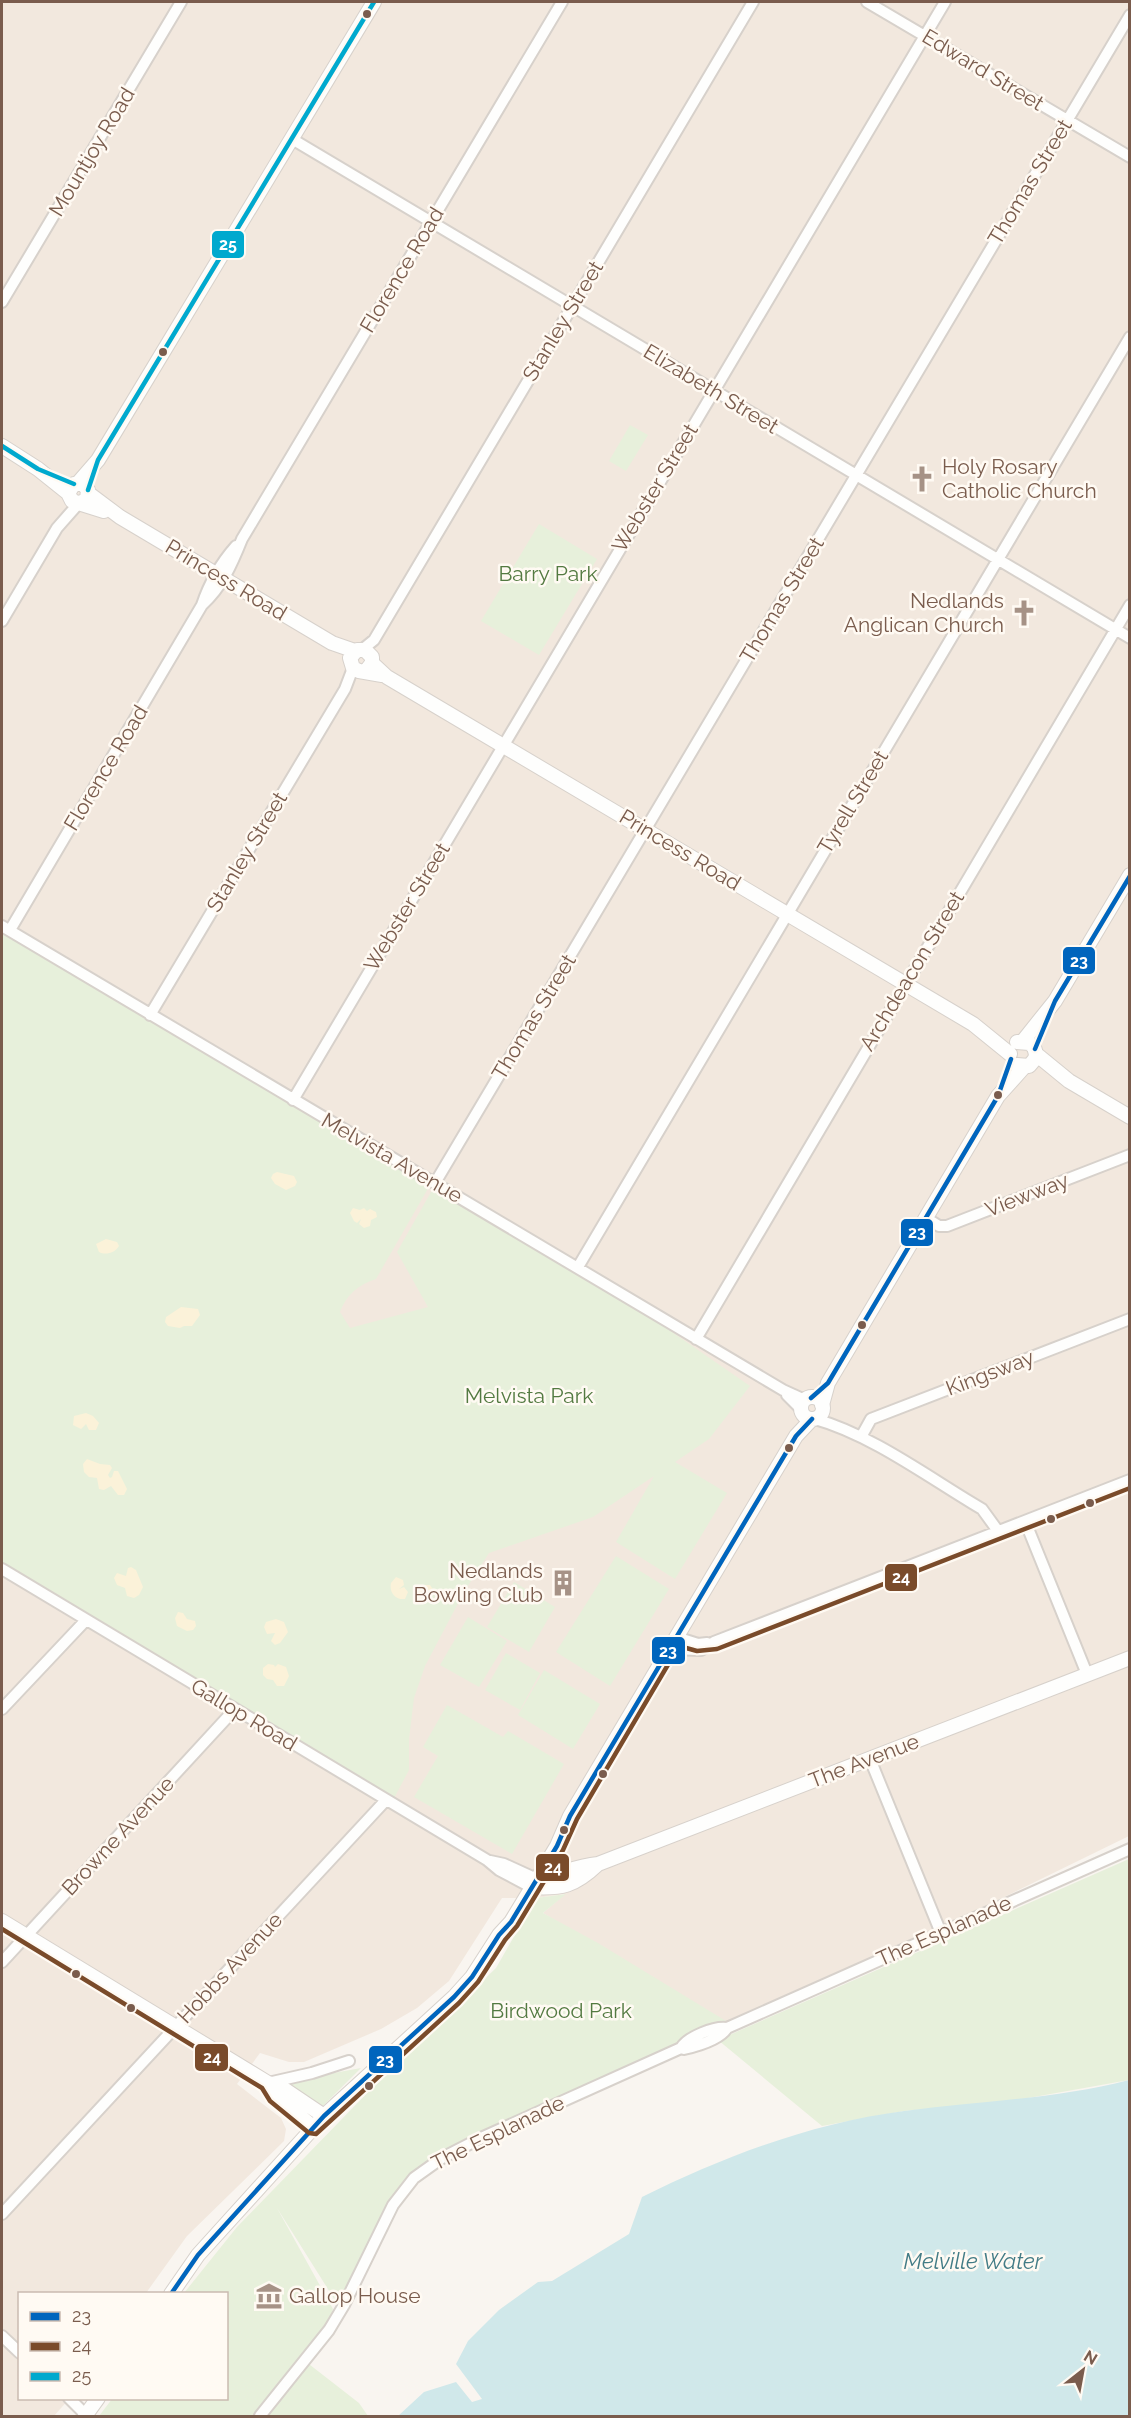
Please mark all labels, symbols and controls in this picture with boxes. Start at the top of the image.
unlabelled marker [361,8,373,20]
street label: Edward Street [918,23,1049,116]
street label: Mountjoy Road [43,83,140,221]
street label: Thomas Street [982,114,1077,249]
street label: Florence Road [354,203,449,337]
line badge: 25 [211,230,245,259]
text: 25 [219,235,237,254]
street label: Stanley Street [517,256,608,385]
street label: Elizabeth Street [639,338,783,439]
unlabelled marker [157,346,169,358]
street label: Webster Street [606,419,703,557]
place label: Holy Rosary Catholic Church [942,454,1097,503]
church icon: Holy Rosary Catholic Church [907,464,937,494]
street label: Thomas Street [734,532,829,667]
street label: Princess Road [161,534,291,626]
park label: Barry Park [498,561,598,586]
place label: Nedlands Anglican Church [844,588,1004,637]
church icon: Nedlands Anglican Church [1009,598,1039,628]
street label: Florence Road [58,701,153,835]
street label: Tyrell Street [812,745,893,858]
street label: Stanley Street [201,787,292,916]
street label: Princess Road [615,804,745,896]
street label: Webster Street [358,838,455,976]
street label: Archdeacon Street [854,886,969,1055]
line badge: 23 [1062,946,1096,975]
street label: Thomas Street [486,949,581,1084]
text: 23 [1070,952,1088,971]
unlabelled marker [992,1089,1004,1101]
street label: Melvista Avenue [317,1107,467,1208]
street label: Viewway [982,1167,1072,1222]
line badge: 23 [900,1218,934,1247]
text: 23 [908,1223,926,1242]
unlabelled marker [856,1319,868,1331]
street label: Kingsway [942,1344,1037,1401]
park label: Melvista Park [465,1383,593,1408]
unlabelled marker [783,1442,795,1454]
unlabelled marker [1084,1497,1096,1509]
unlabelled marker [1045,1513,1057,1525]
place label: Nedlands Bowling Club [413,1558,543,1607]
line badge: 24 [884,1563,918,1592]
building icon: Nedlands Bowling Club [548,1568,578,1598]
text: 24 [892,1568,910,1587]
line badge: 23 [651,1636,686,1665]
text: 23 [659,1642,677,1661]
street label: Gallop Road [187,1673,302,1756]
street label: The Avenue [805,1728,922,1793]
unlabelled marker [597,1768,609,1780]
street label: Browne Avenue [56,1771,179,1900]
unlabelled marker [558,1824,570,1836]
line badge: 24 [535,1853,570,1882]
text: 24 [544,1858,562,1877]
street label: The Esplanade [873,1890,1015,1971]
street label: Hobbs Avenue [172,1907,287,2028]
unlabelled marker [70,1968,82,1980]
park label: Birdwood Park [490,1998,632,2023]
unlabelled marker [125,2002,137,2014]
line badge: 24 [194,2043,229,2072]
line badge: 23 [368,2045,403,2074]
text: 24 [203,2048,221,2067]
text: 23 [376,2051,394,2070]
unlabelled marker [363,2080,375,2092]
street label: The Esplanade [427,2090,568,2176]
water label: Melville Water [904,2248,1044,2274]
museum icon: Gallop House [254,2281,284,2311]
place label: Gallop House [289,2283,420,2308]
legend [18,2292,228,2400]
text: 23 [72,2305,91,2326]
text: 24 [72,2335,91,2356]
north arrow [1053,2340,1113,2400]
text: N [1080,2346,1101,2369]
text: 25 [72,2365,91,2386]

